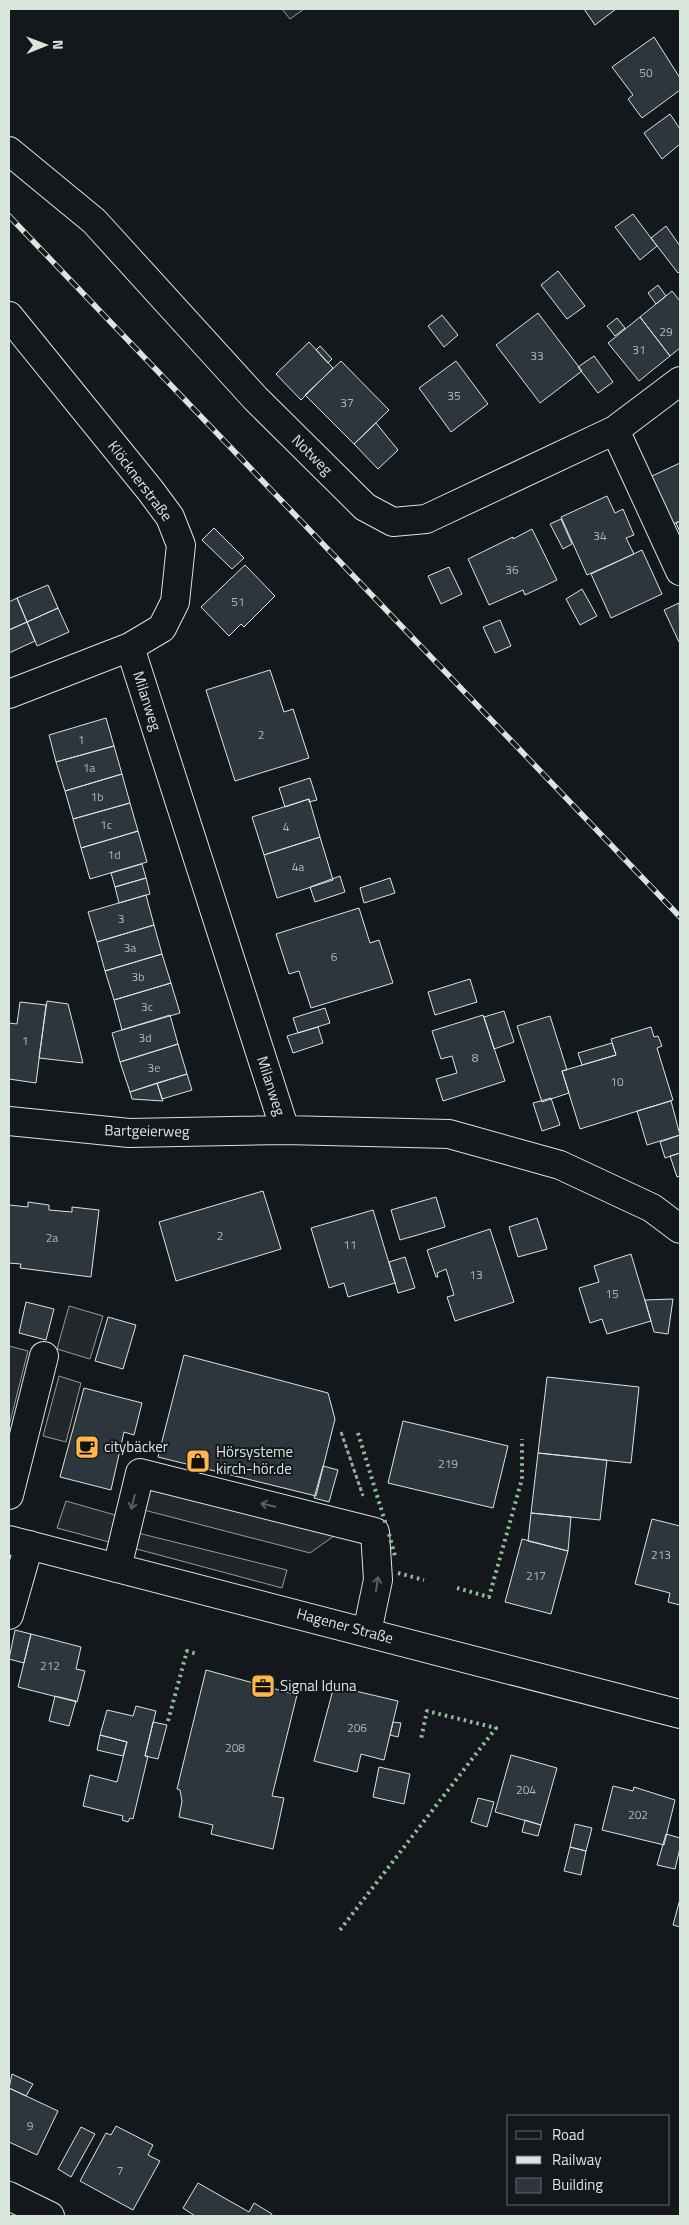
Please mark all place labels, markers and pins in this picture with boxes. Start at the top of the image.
cafe icon: citybäcker [74,1434,100,1460]
place label: citybäcker [104,1435,168,1458]
place label: Hörsysteme kirch-hör.de [216,1440,293,1480]
shop icon: Hörsysteme kirch-hör.de [185,1448,211,1474]
office icon: Signal Iduna [250,1673,276,1699]
place label: Signal Iduna [280,1674,357,1697]

